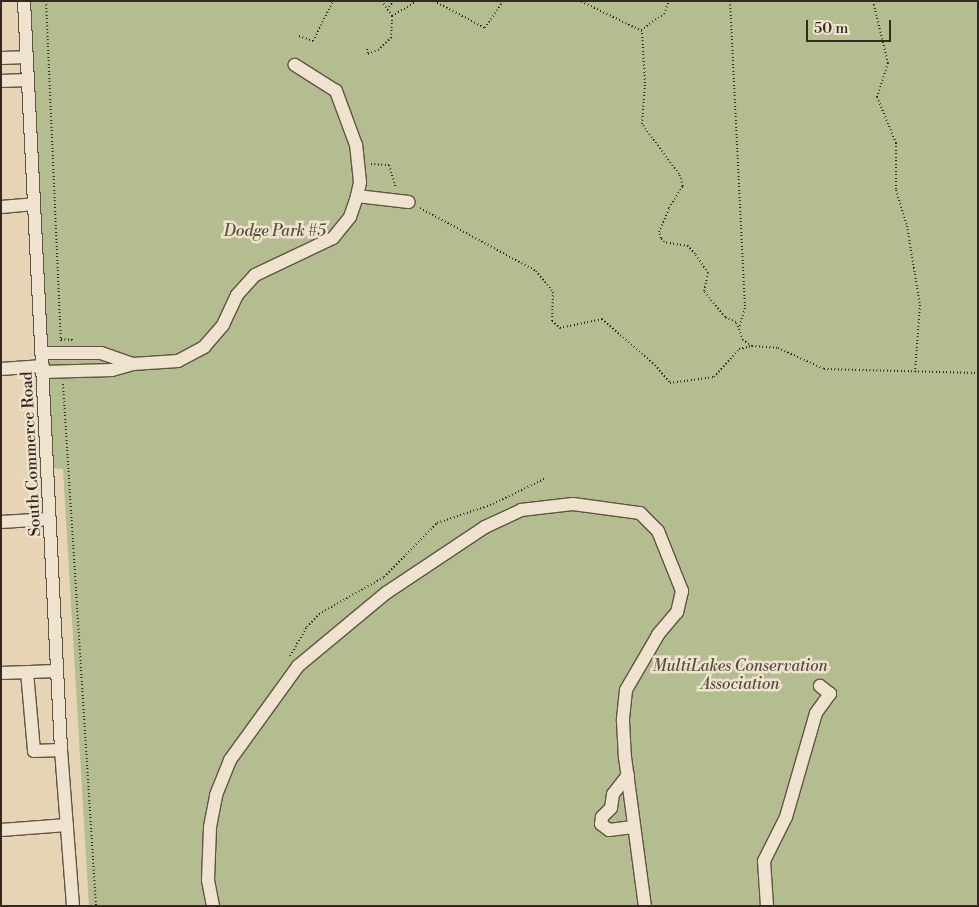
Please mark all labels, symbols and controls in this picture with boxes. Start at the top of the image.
scale bar [809,10,894,42]
text: 50 m [814,19,848,38]
park label: Dodge Park #5 [224,221,326,241]
street label: South Commerce Road [17,371,45,537]
park label: MultiLakes Conservation Association [652,656,828,694]

